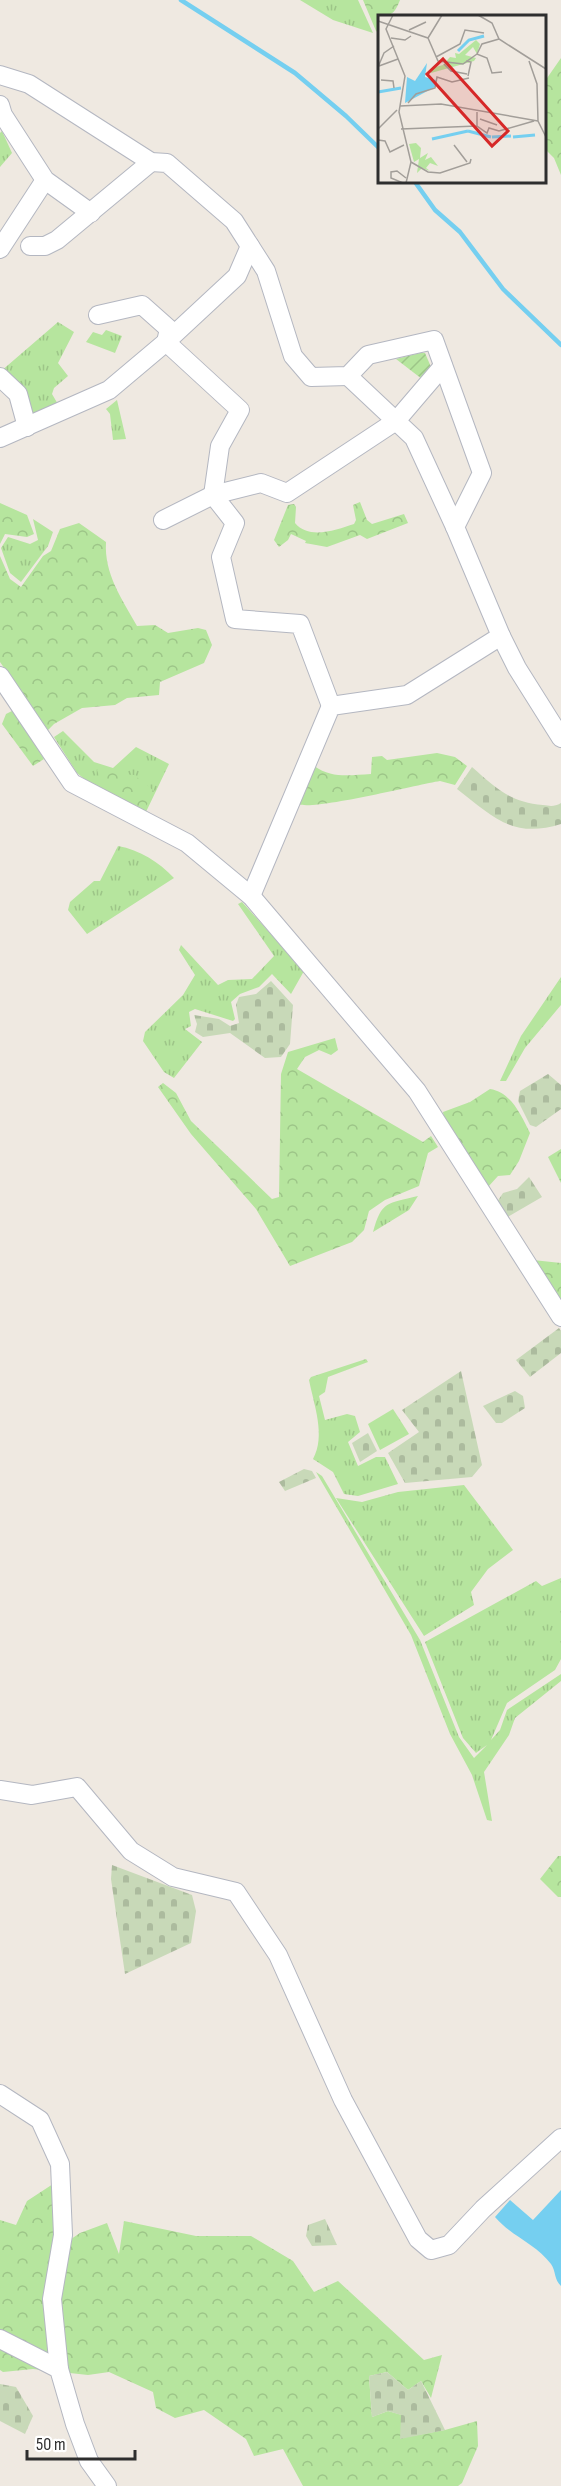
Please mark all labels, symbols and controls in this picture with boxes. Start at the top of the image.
inset map [378,15,546,183]
scale bar [27,2423,135,2461]
text: 50 m [36,2434,66,2455]

